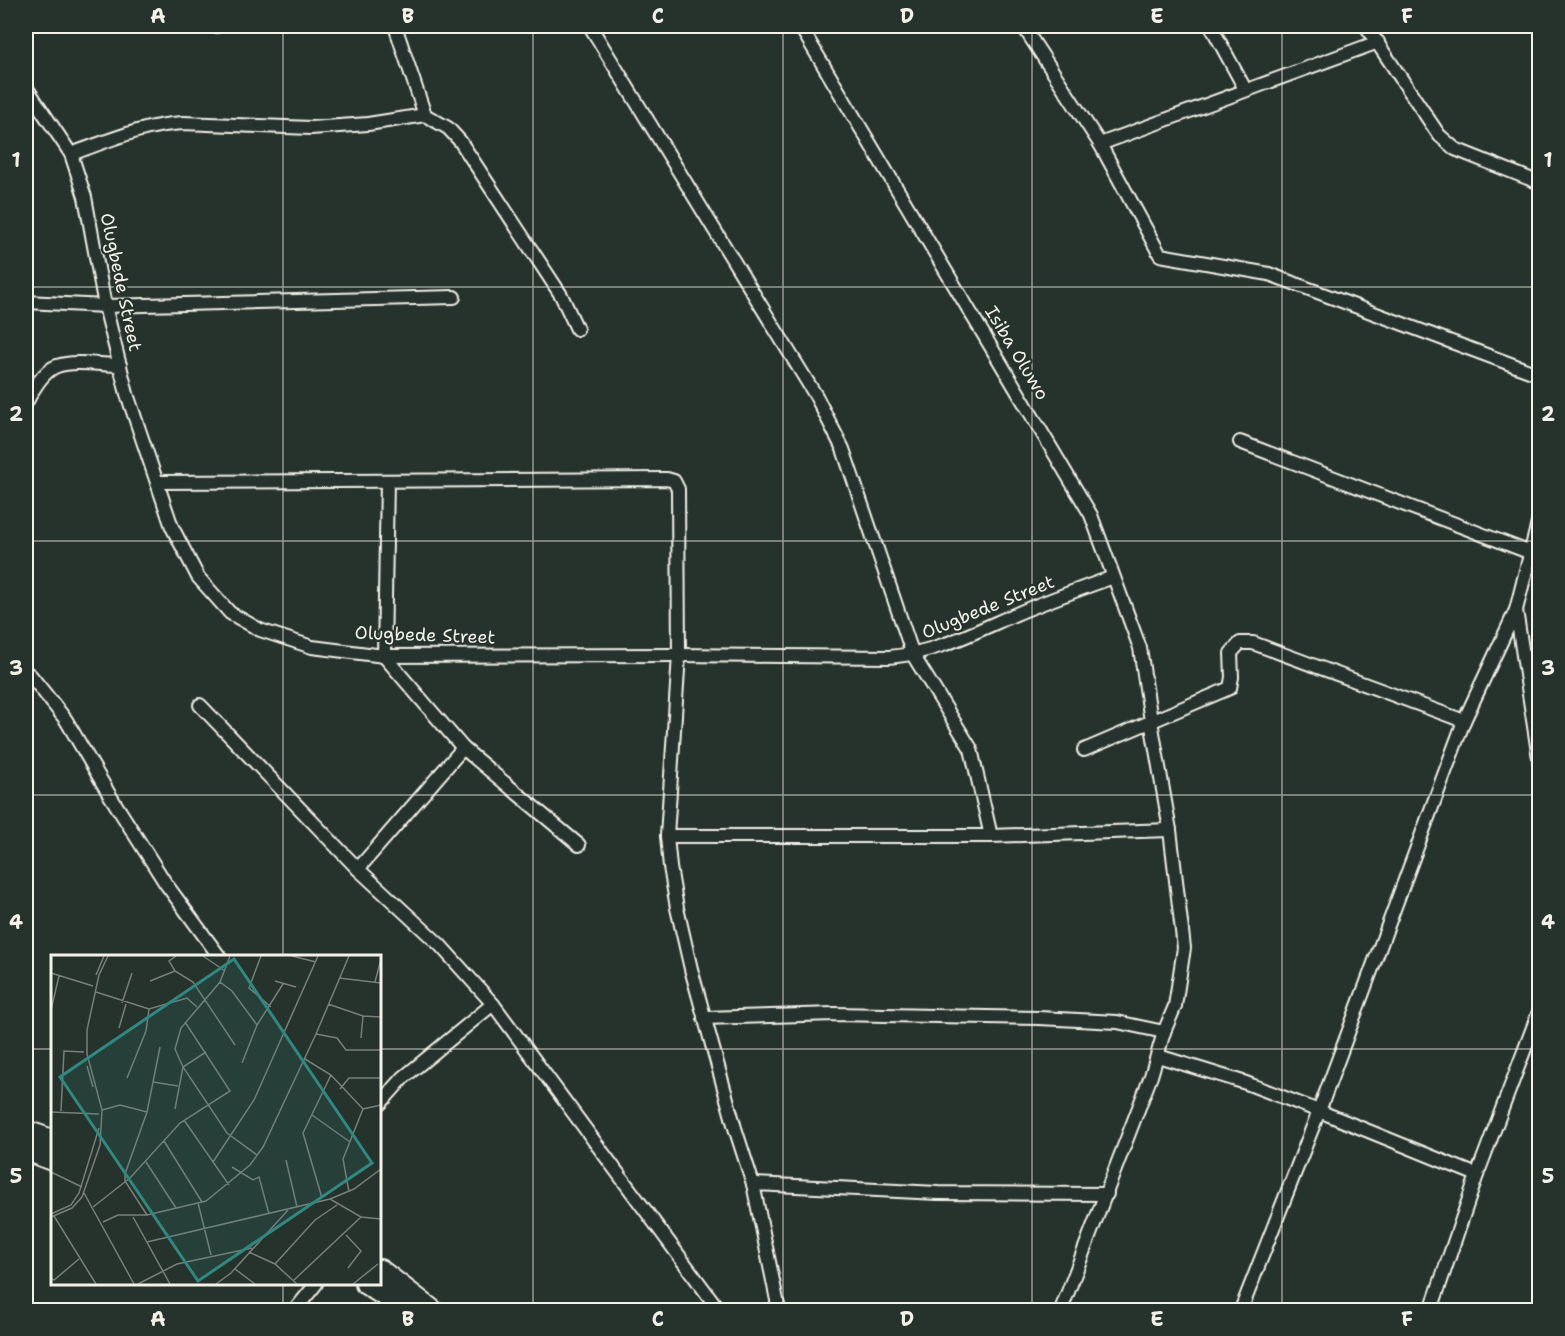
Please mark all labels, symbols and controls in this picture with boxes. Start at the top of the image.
text: A [150,3,166,29]
text: B [402,3,414,29]
text: C [652,3,664,29]
text: D [900,3,914,29]
text: E [1150,3,1164,29]
text: F [1401,3,1413,29]
text: 1 [11,147,21,173]
text: 1 [1543,147,1553,173]
street label: Olugbede Street [95,211,147,353]
street label: Isiba Oluwo [979,301,1055,405]
text: 2 [9,401,23,427]
text: 2 [1541,401,1555,427]
street label: Olugbede Street [918,569,1058,644]
street label: Olugbede Street [354,621,496,649]
text: 3 [9,655,23,681]
text: 3 [1541,655,1555,681]
text: 4 [9,909,23,935]
text: 4 [1541,909,1555,935]
inset map [51,955,381,1285]
text: 5 [10,1163,22,1189]
text: 5 [1542,1163,1554,1189]
text: A [150,1306,166,1332]
text: B [402,1306,414,1332]
text: C [652,1306,664,1332]
text: D [900,1306,914,1332]
text: E [1150,1306,1164,1332]
text: F [1401,1306,1413,1332]

